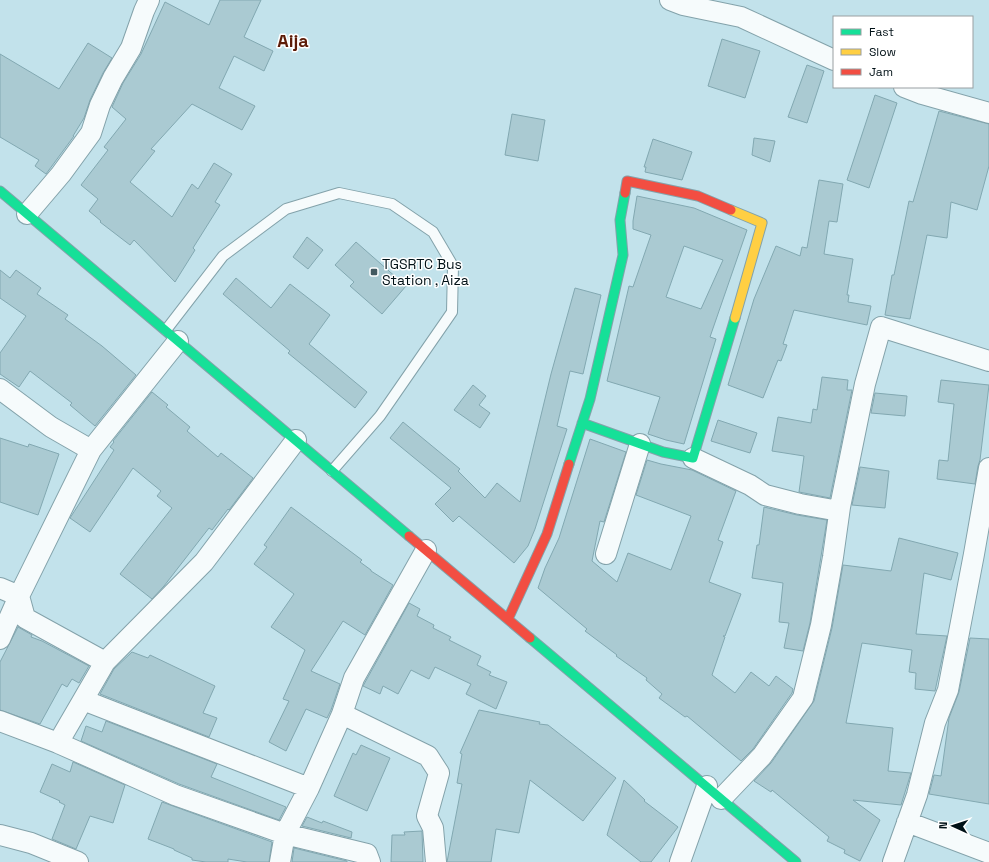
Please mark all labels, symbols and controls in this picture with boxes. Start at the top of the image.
legend [833,16,973,88]
text: Fast [869,24,894,40]
district label: Aija [277,29,309,52]
text: Slow [869,44,896,60]
text: Jam [869,64,893,80]
place label: TGSRTC Bus Station , Aiza [382,255,469,289]
marker: TGSRTC Bus Station , Aiza [369,267,379,277]
north arrow [933,806,973,846]
text: N [936,821,950,830]

